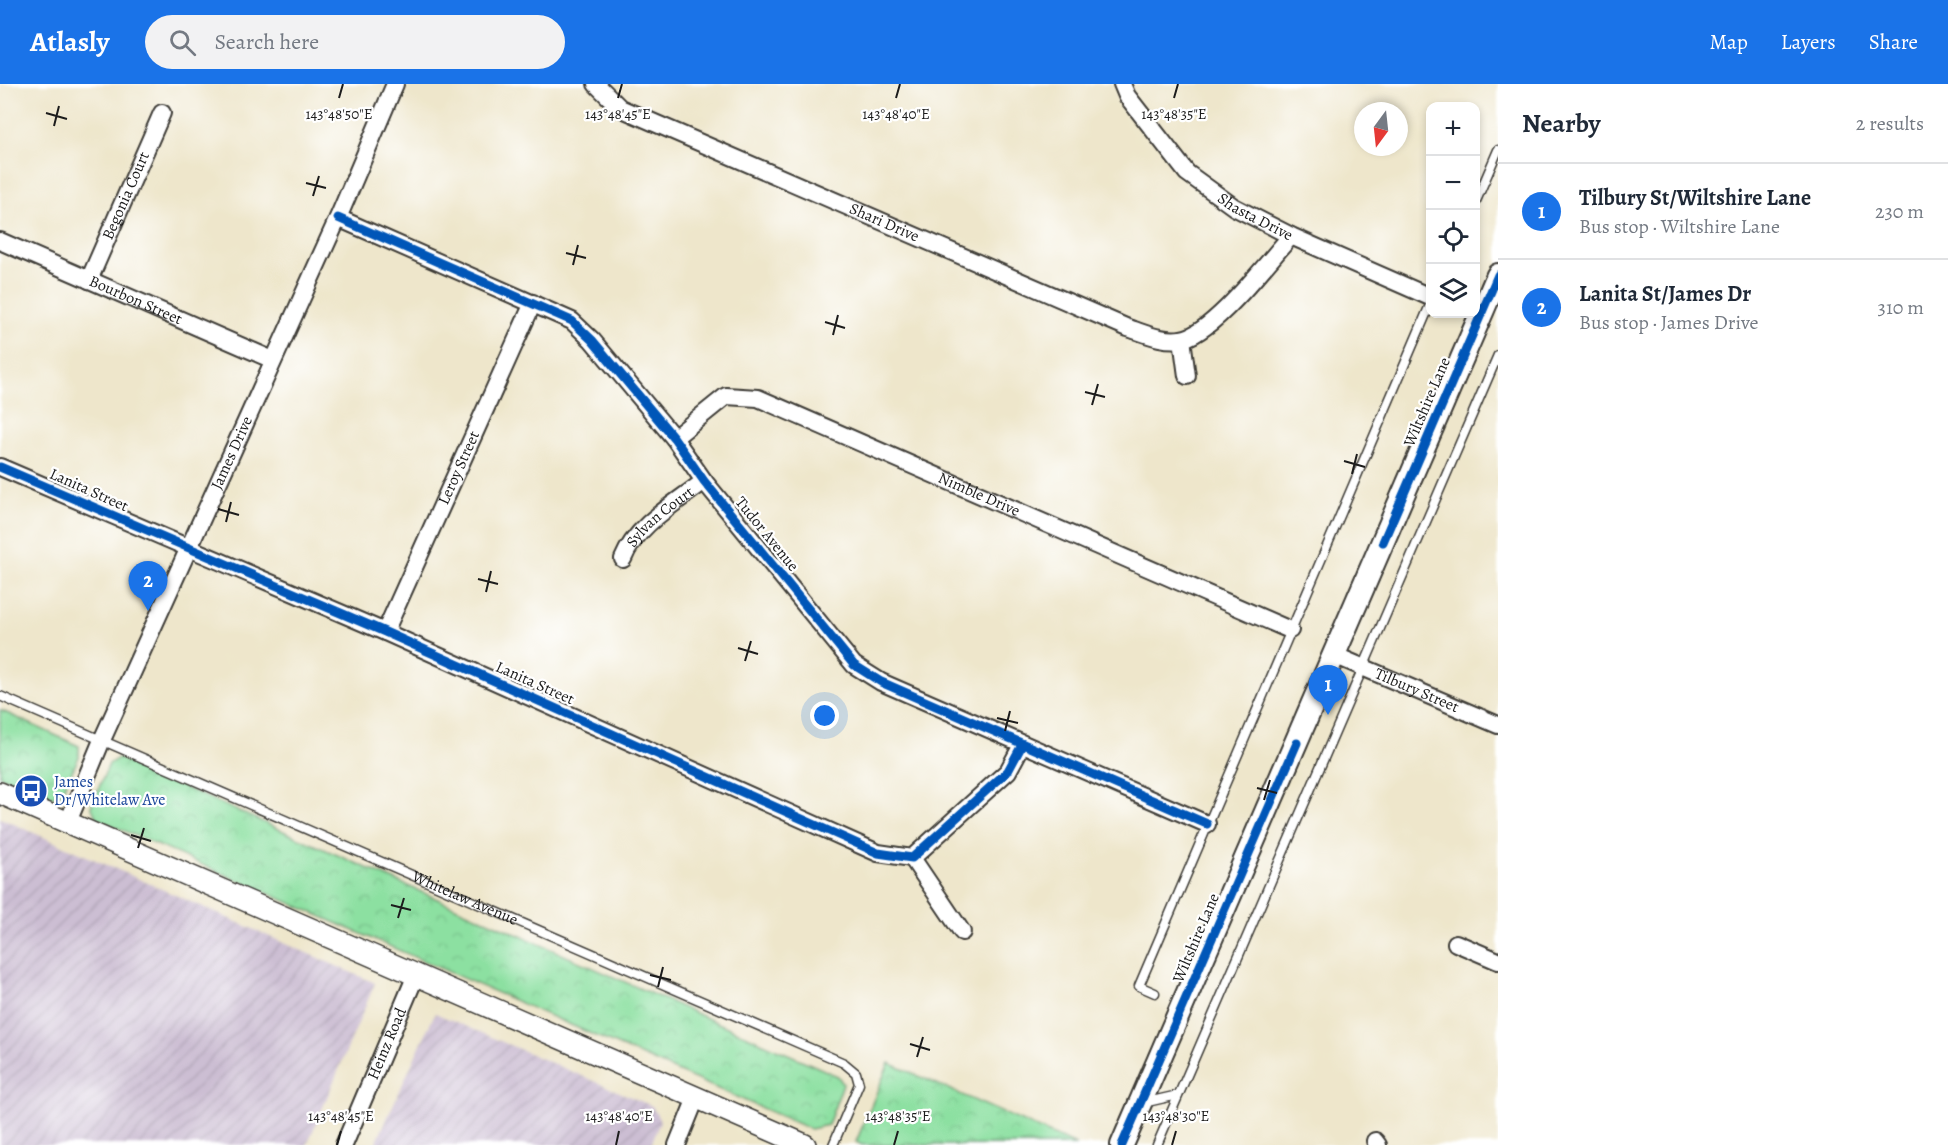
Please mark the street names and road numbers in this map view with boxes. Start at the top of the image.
street label: Begonia Court [97,148,155,243]
street label: Shasta Drive [1213,188,1297,246]
street label: Shari Drive [846,198,923,247]
street label: Bourbon Street [86,270,186,330]
street label: Wiltshire Lane [1398,354,1456,451]
street label: James Drive [206,413,258,493]
street label: Leroy Street [433,427,485,508]
street label: Lanita Street [46,463,132,517]
street label: Nimble Drive [934,467,1024,522]
street label: Sylvan Court [621,481,698,552]
street label: Tudor Avenue [730,492,804,576]
street label: Lanita Street [492,656,578,710]
street label: Tilbury Street [1371,663,1462,718]
street label: Whitelaw Avenue [408,865,521,931]
street label: Wiltshire Lane [1167,890,1225,987]
street label: Heinz Road [362,1004,412,1083]

